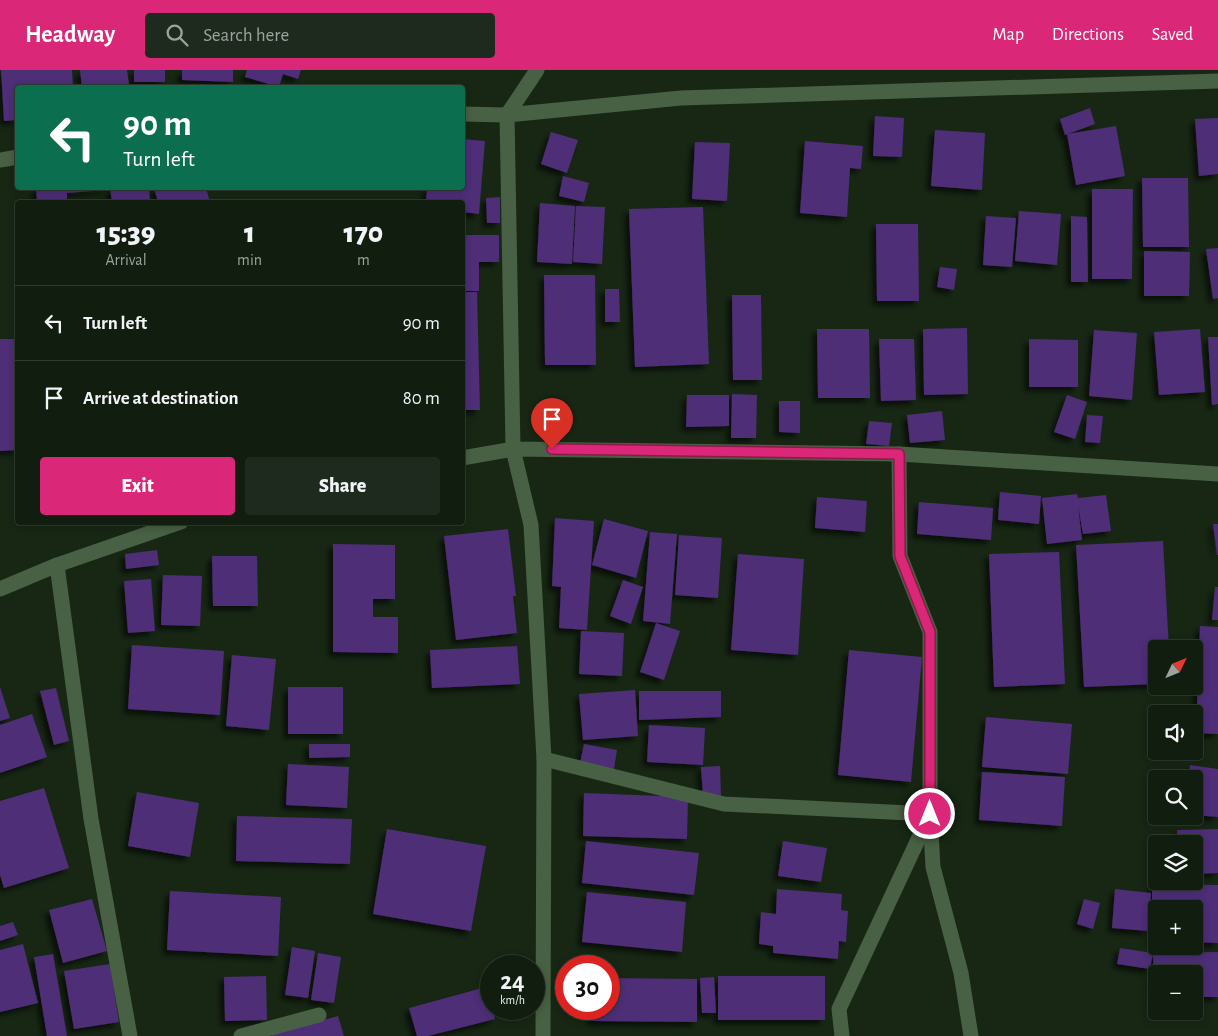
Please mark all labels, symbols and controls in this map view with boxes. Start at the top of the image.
search box [145,13,495,58]
icon: search [163,21,191,49]
text: Headway [25,23,115,47]
text: Search here [203,26,289,45]
text: Map [993,26,1024,44]
text: Directions [1052,26,1124,44]
text: Saved [1152,26,1193,44]
icon: left [40,105,105,170]
text: 90 m [123,107,192,142]
text: Turn left [123,148,195,170]
text: 15:39 [97,218,155,248]
text: 1 [244,218,255,248]
text: 170 [344,218,383,248]
text: Arrival [105,252,147,268]
text: min [237,252,262,268]
text: m [357,252,370,268]
icon: left [40,309,68,337]
text: Turn left [83,314,147,333]
text: 90 m [403,314,440,333]
icon: arrive [40,384,68,412]
text: Arrive at destination [83,389,239,408]
text: 80 m [403,389,440,408]
pin [531,398,573,449]
icon: arrive [538,405,566,433]
button: Exit [40,457,235,515]
button: Share [245,457,440,515]
north arrow [1148,640,1202,695]
map controls [1148,640,1203,1020]
button: sound [1148,705,1203,760]
button: search [1148,770,1203,825]
position arrow [903,787,955,839]
button: layers [1148,835,1203,890]
button: + [1148,900,1203,955]
speed limit sign: 30 [555,955,620,1020]
button: − [1148,965,1203,1020]
text: 24 [500,969,525,994]
text: km/h [500,994,525,1006]

